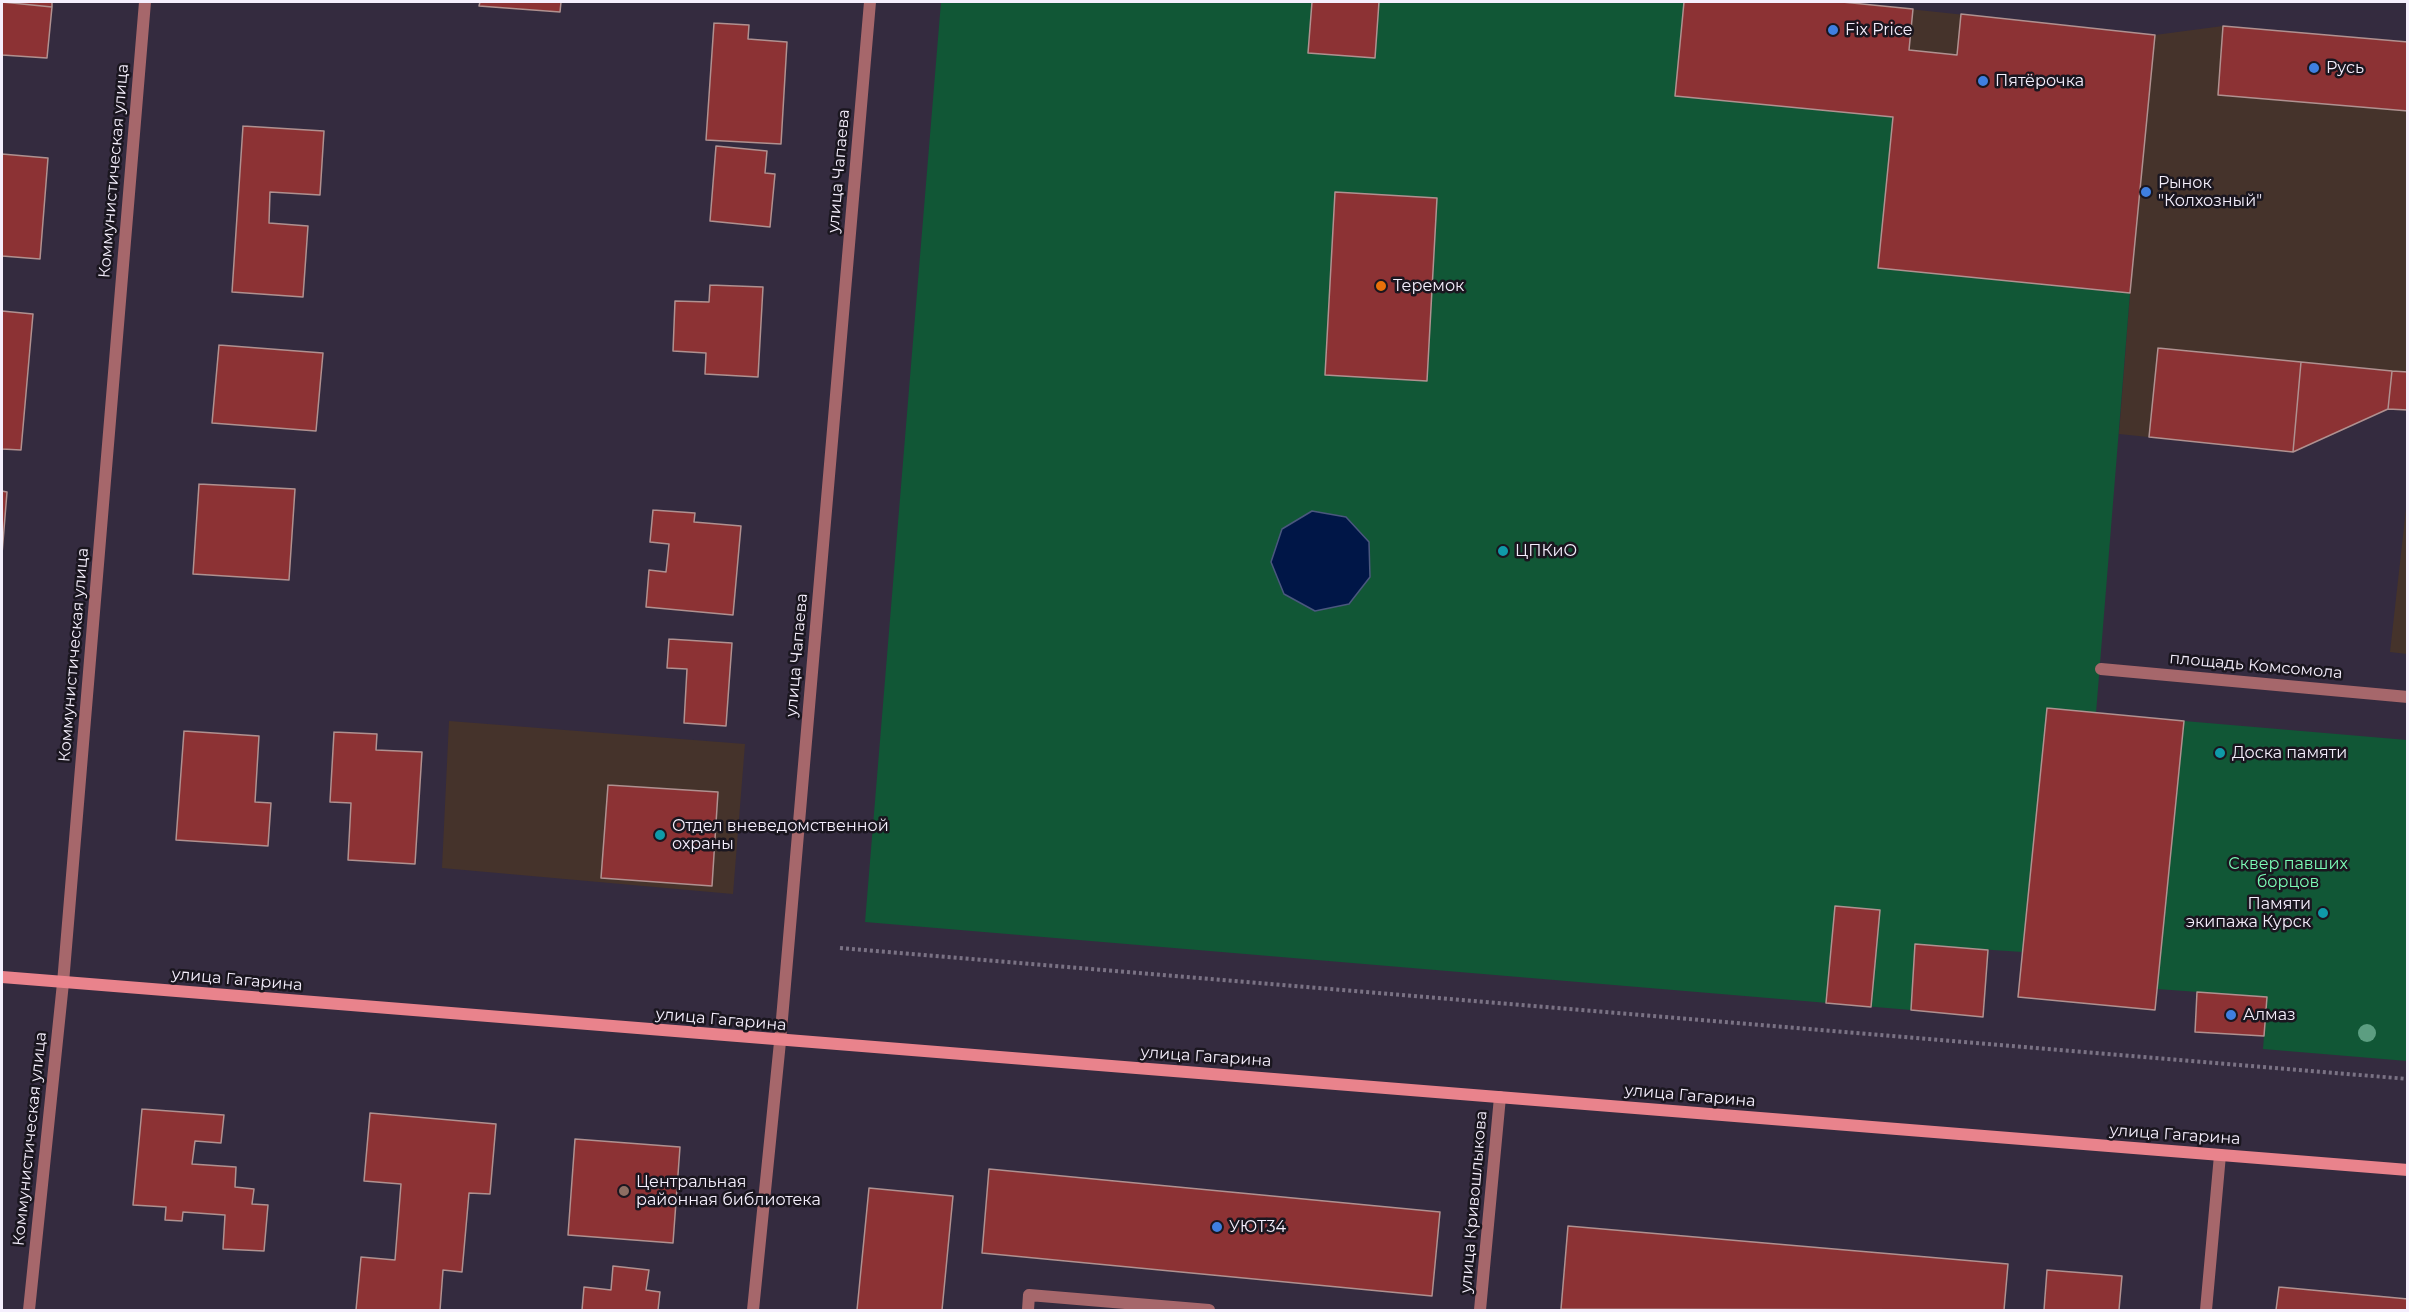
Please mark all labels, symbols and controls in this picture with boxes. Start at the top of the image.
place label: Fix Price [1845,20,1912,40]
marker: Fix Price [1826,23,1840,37]
place label: Русь [2326,58,2364,78]
marker: Русь [2307,61,2321,75]
street label: Коммунистическая улица [95,63,133,279]
place label: Пятёрочка [1995,71,2084,91]
marker: Пятёрочка [1976,74,1990,88]
street label: улица Чапаева [824,108,854,234]
place label: Рынок "Колхозный" [2158,173,2262,211]
marker: Рынок "Колхозный" [2139,185,2153,199]
place label: Теремок [1393,276,1464,296]
marker: Теремок [1374,279,1388,293]
place label: ЦПКиО [1515,541,1577,561]
marker: ЦПКиО [1496,544,1510,558]
street label: Коммунистическая улица [55,547,93,763]
street label: улица Чапаева [782,592,812,718]
street label: площадь Комсомола [2169,649,2343,683]
place label: Доска памяти [2232,743,2347,763]
marker: Доска памяти [2213,746,2227,760]
place label: Отдел вневедомственной охраны [672,816,889,854]
marker: Отдел вневедомственной охраны [653,828,667,842]
park label: Сквер павших борцов [2228,854,2348,892]
place label: Памяти экипажа Курск [2186,894,2311,932]
marker: Памяти экипажа Курск [2316,906,2330,920]
street label: улица Гагарина [171,965,303,995]
street label: улица Гагарина [655,1005,787,1035]
place label: Алмаз [2243,1005,2296,1025]
marker: Алмаз [2224,1008,2238,1022]
street label: Коммунистическая улица [9,1031,51,1247]
street label: улица Гагарина [1140,1043,1272,1071]
street label: улица Гагарина [1624,1081,1756,1111]
street label: улица Кривошлыкова [1456,1110,1492,1294]
street label: улица Гагарина [2109,1121,2241,1149]
place label: Центральная районная библиотека [636,1172,821,1210]
marker: Центральная районная библиотека [617,1184,631,1198]
place label: УЮТ34 [1229,1217,1286,1237]
marker: УЮТ34 [1210,1220,1224,1234]

